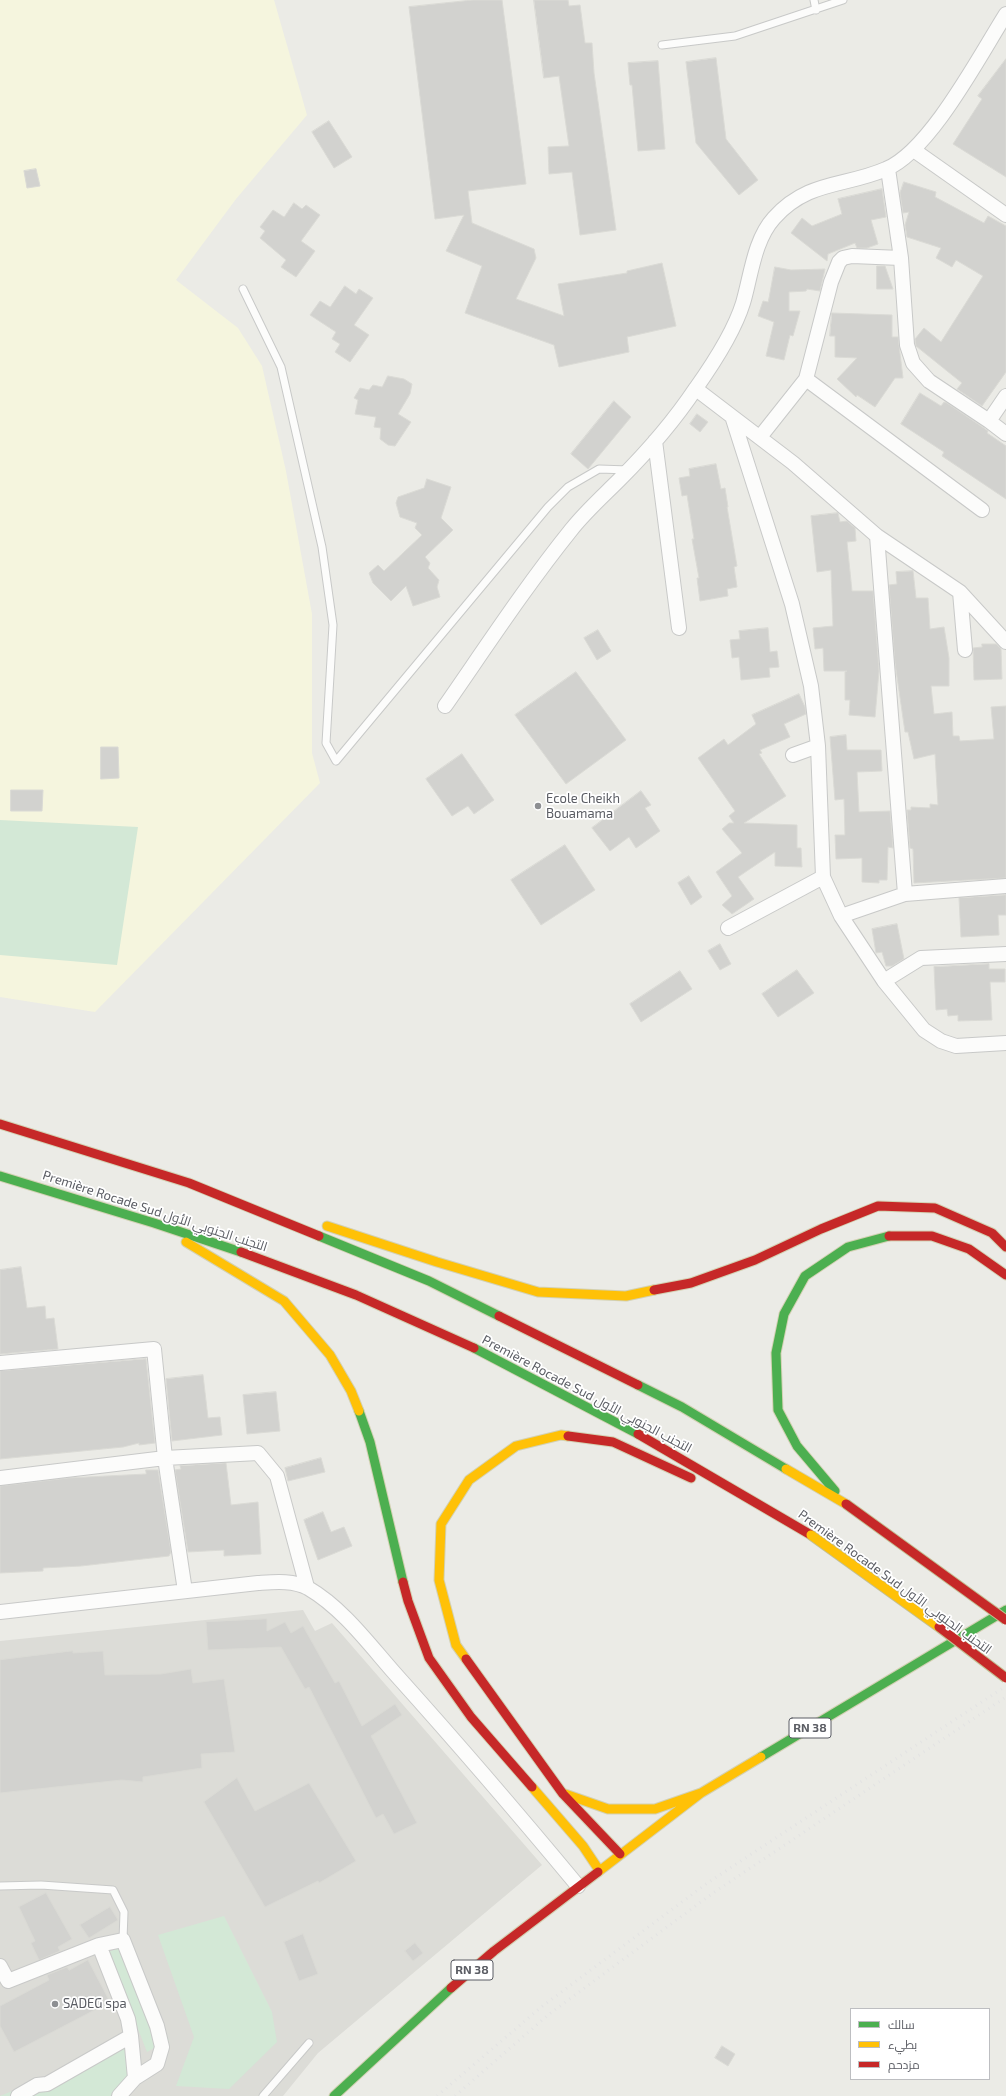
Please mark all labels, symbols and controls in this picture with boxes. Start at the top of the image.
place label: Ecole Cheikh Bouamama [546,791,620,822]
marker: Ecole Cheikh Bouamama [533,801,543,811]
street label: Première Rocade Sud التجنب الجنوبي الأول [41,1167,269,1255]
street label: Première Rocade Sud التجنب الجنوبي الأول [479,1332,695,1456]
street label: Première Rocade Sud التجنب الجنوبي الأول [795,1507,995,1657]
road number: RN 38 [789,1718,831,1738]
road number: RN 38 [451,1960,493,1980]
place label: SADEG spa [63,1996,127,2012]
marker: SADEG spa [50,1999,60,2009]
legend [850,2008,990,2080]
text: سالك [888,2017,915,2031]
text: بطيء [888,2037,917,2051]
text: مزدحم [888,2057,920,2071]

